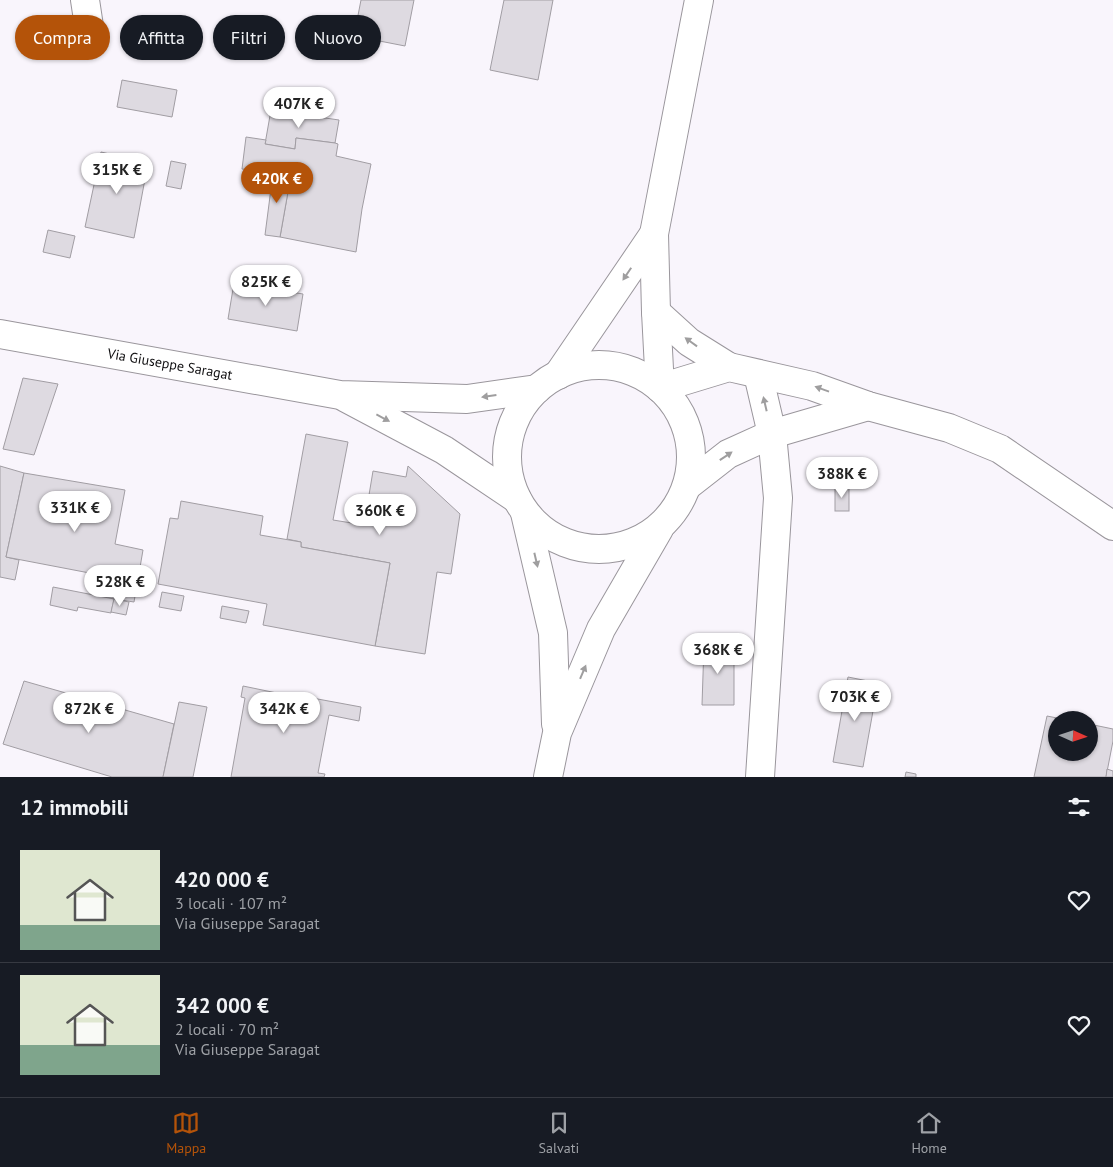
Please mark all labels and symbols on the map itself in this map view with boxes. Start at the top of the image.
pin: 407K € [258,86,340,129]
pin: 315K € [76,152,158,195]
pin: 420K € [236,162,318,204]
pin: 825K € [225,264,307,307]
one-way arrow [622,267,632,281]
one-way arrow [684,337,698,347]
street label: Via Giuseppe Saragat [105,344,234,384]
one-way arrow [815,385,830,392]
one-way arrow [481,392,497,400]
one-way arrow [761,397,769,412]
one-way arrow [376,414,390,422]
one-way arrow [719,452,732,461]
pin: 388K € [801,456,883,499]
pin: 331K € [34,490,116,533]
pin: 360K € [339,494,421,536]
one-way arrow [532,553,540,568]
pin: 528K € [79,564,161,607]
pin: 368K € [677,632,759,675]
one-way arrow [579,664,587,679]
pin: 703K € [814,680,896,722]
pin: 872K € [48,692,130,734]
pin: 342K € [243,692,325,734]
north arrow [1048,711,1098,761]

